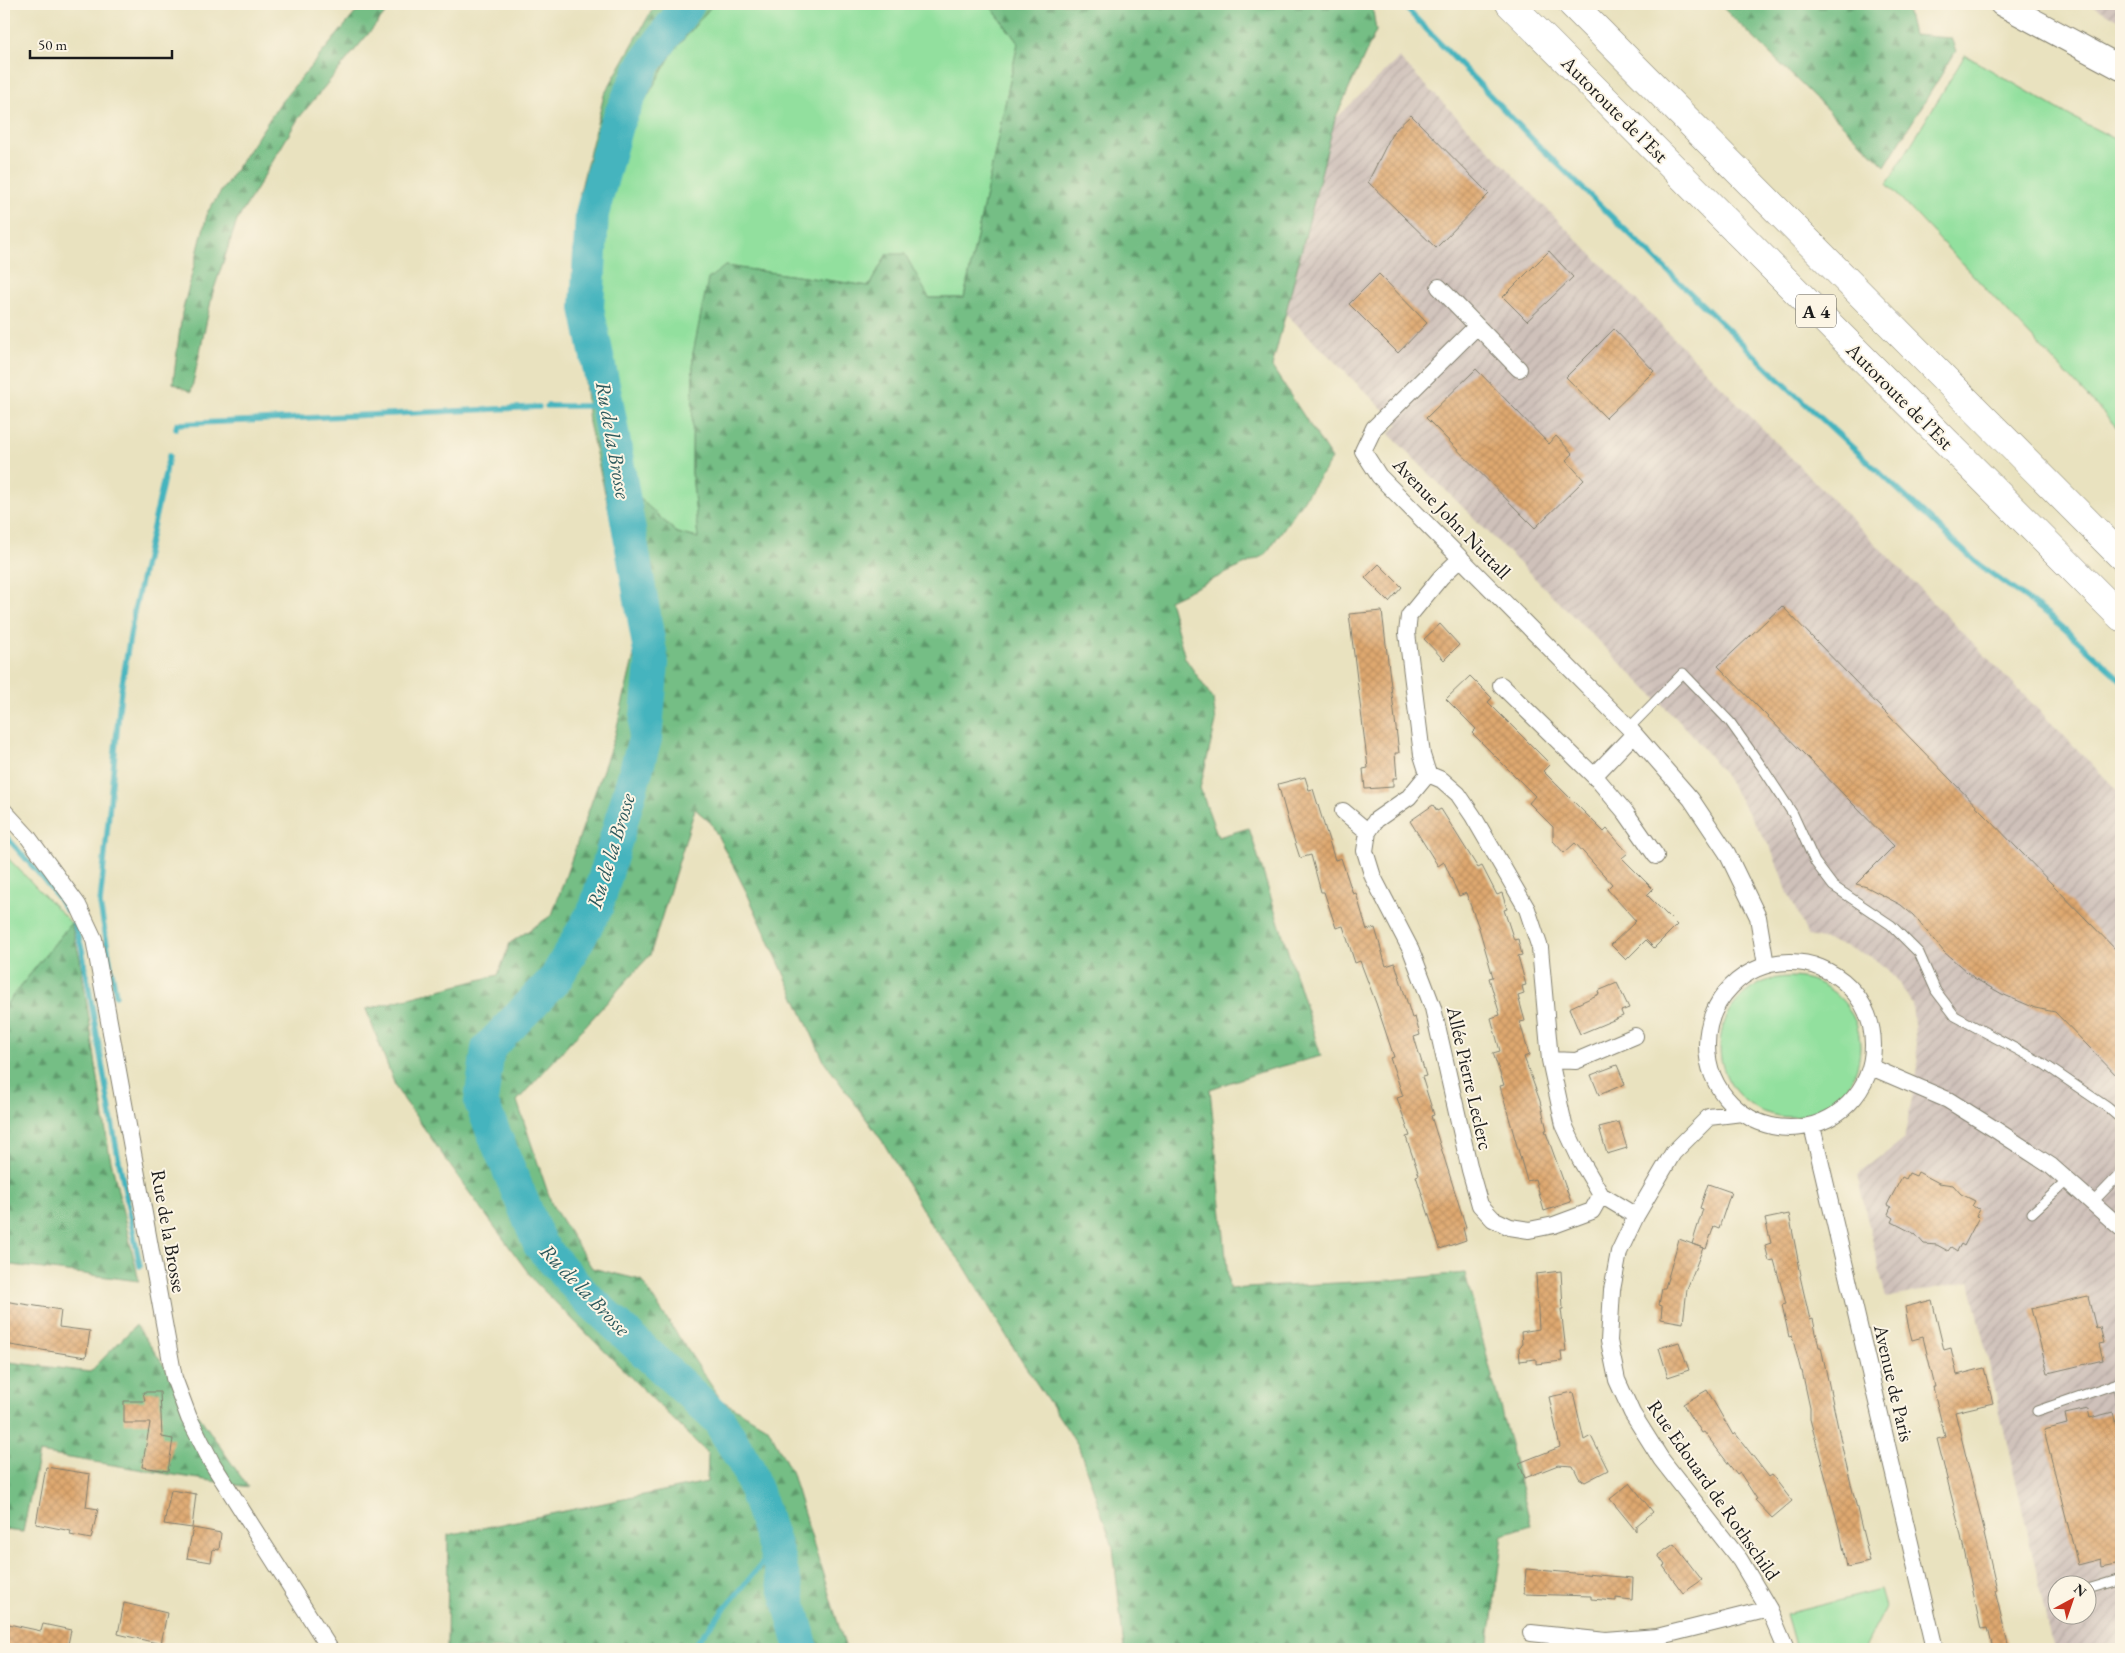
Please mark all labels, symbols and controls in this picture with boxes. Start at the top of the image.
scale bar [30,28,172,60]
text: 50 m [38,35,67,54]
street label: Autoroute de l’Est [1555,49,1675,169]
road number: A 4 [1796,294,1836,328]
street label: Autoroute de l’Est [1840,336,1960,456]
water label: Ru de la Brosse [590,379,637,502]
street label: Avenue John Nuttall [1387,451,1517,584]
water label: Ru de la Brosse [580,789,641,912]
street label: Allée Pierre Leclerc [1441,1003,1499,1152]
street label: Rue de la Brosse [145,1168,193,1295]
water label: Ru de la Brosse [534,1238,637,1342]
street label: Avenue de Paris [1868,1321,1920,1444]
street label: Rue Edouard de Rothschild [1642,1395,1787,1586]
north arrow [2048,1576,2098,1626]
text: N [2070,1580,2091,1601]

